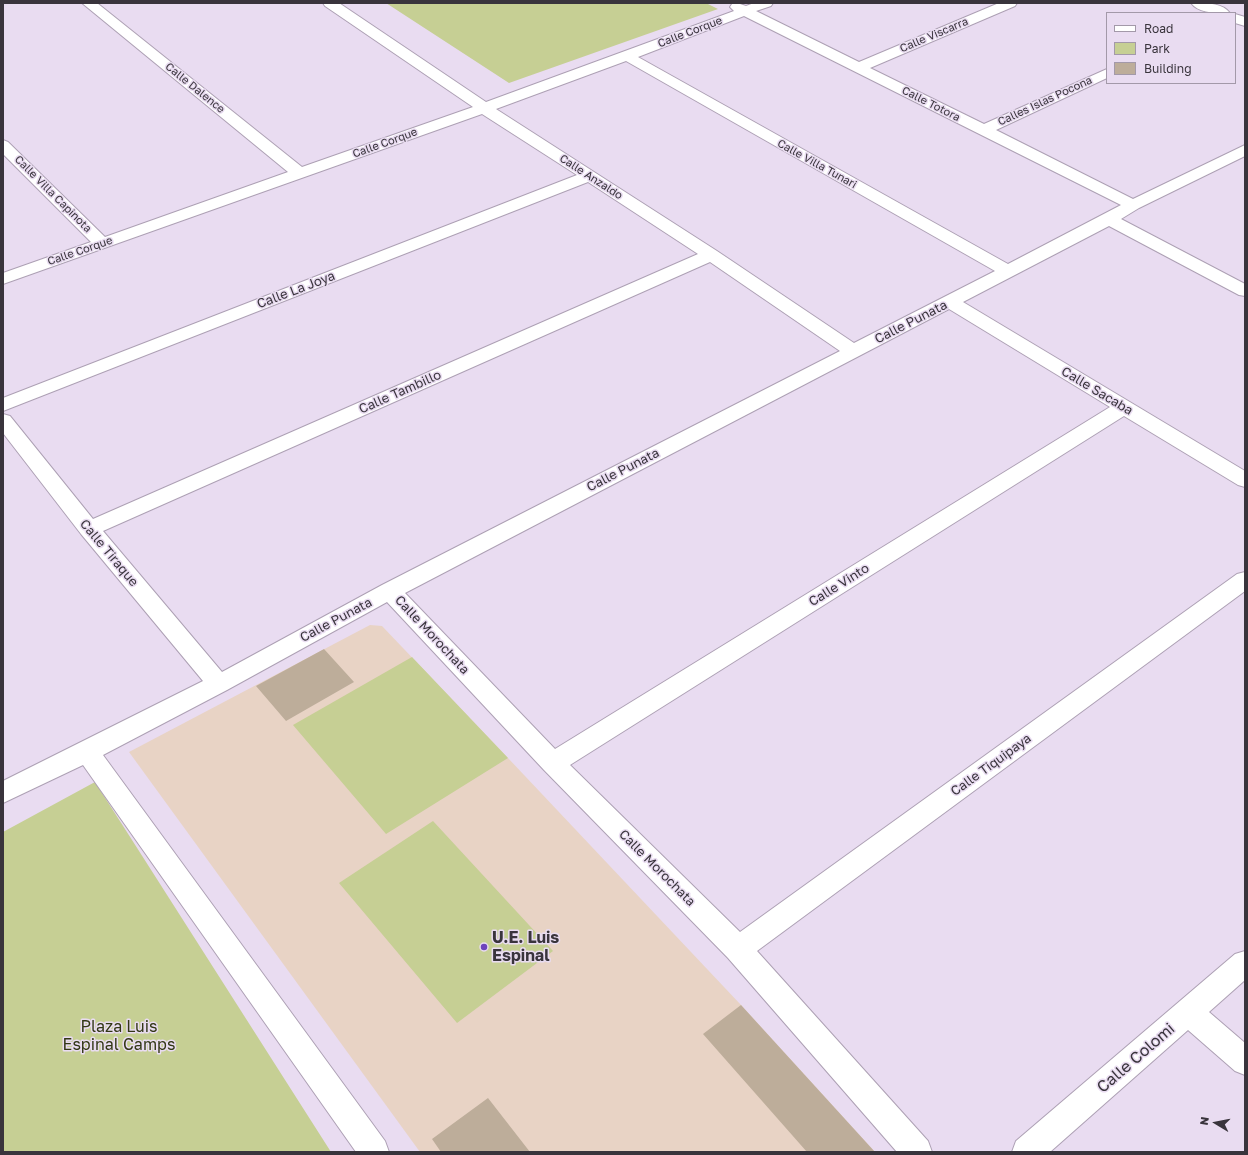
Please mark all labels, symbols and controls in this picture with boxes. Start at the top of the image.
legend [1106,12,1236,84]
street label: Calle Corque [656,14,724,50]
street label: Calle Viscarra [898,15,970,55]
text: Road [1144,21,1173,36]
text: Park [1144,41,1170,56]
street label: Calle Dalence [163,60,227,116]
text: Building [1144,61,1192,76]
street label: Calles Islas Pocona [996,73,1094,129]
street label: Calle Totora [900,84,962,124]
street label: Calle Corque [351,125,419,161]
street label: Calle Villa Tunari [775,137,859,191]
street label: Calle Anzaldo [557,152,625,202]
street label: Calle Villa Capinota [12,153,94,235]
street label: Calle Corque [46,234,114,268]
street label: Calle La Joya [255,268,337,312]
street label: Calle Punata [872,297,950,347]
street label: Calle Sacaba [1058,364,1136,418]
street label: Calle Tambillo [356,367,444,417]
street label: Calle Punata [584,445,662,495]
street label: Calle Tiraque [77,516,141,590]
street label: Calle Vinto [806,560,872,610]
street label: Calle Morochata [392,592,472,678]
street label: Calle Punata [297,594,375,646]
street label: Calle Tiquipaya [948,731,1034,799]
street label: Calle Morochata [616,827,698,909]
place label: U.E. Luis Espinal [492,928,559,966]
marker: U.E. Luis Espinal [479,942,489,952]
park label: Plaza Luis Espinal Camps [63,1017,175,1055]
street label: Calle Colomi [1093,1019,1179,1097]
north arrow [1196,1103,1236,1143]
text: N [1197,1116,1211,1126]

